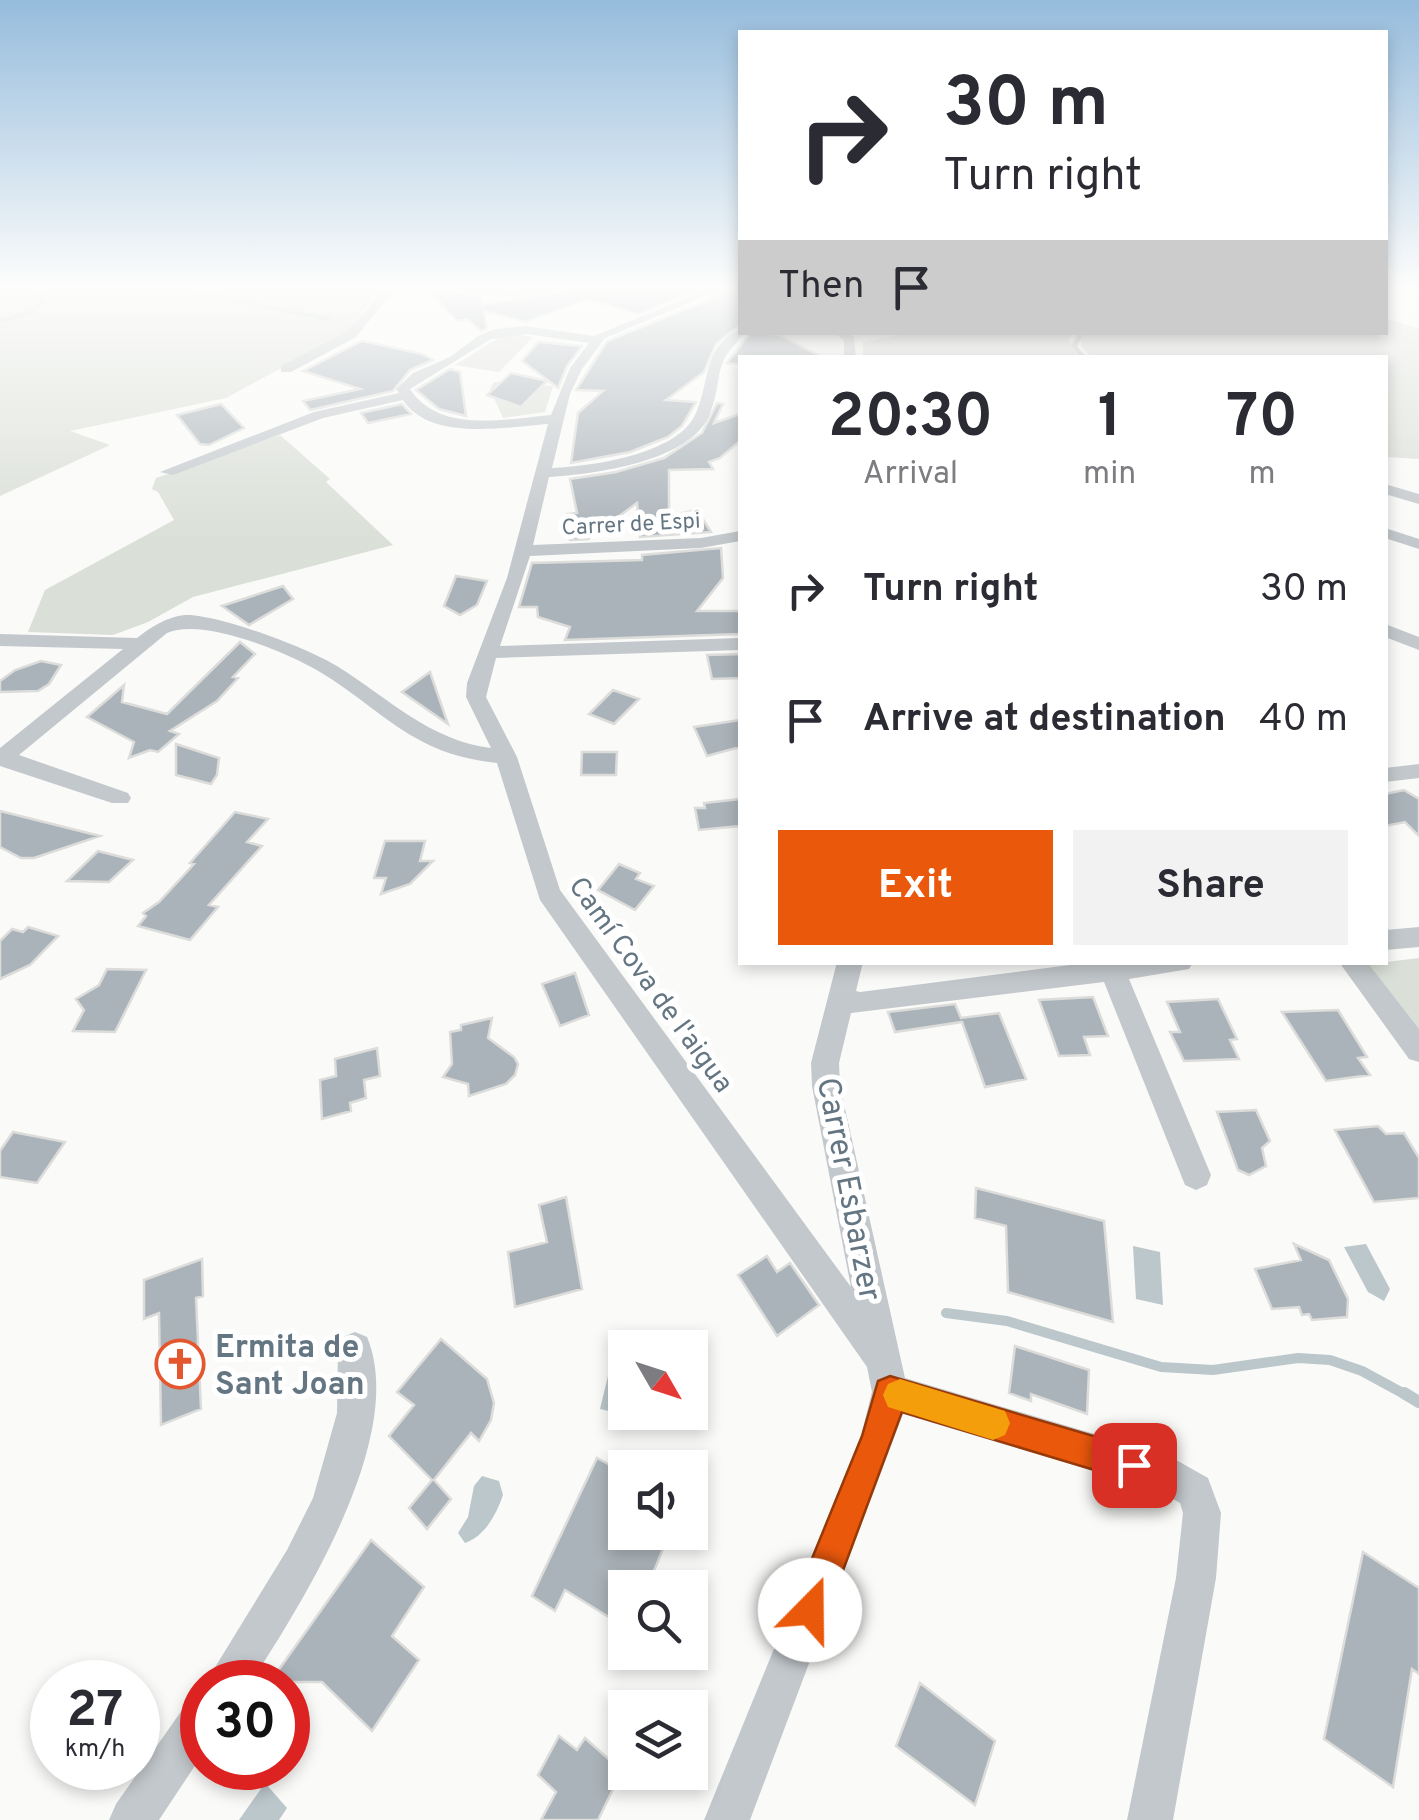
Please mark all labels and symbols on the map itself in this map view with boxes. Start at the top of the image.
street label: Carrer de Espi [561,508,701,543]
street label: Camí Cova de l'aigua [559,871,740,1101]
street label: Carrer Esbarzer [806,1075,888,1305]
place label: Ermita de Sant Joan [215,1329,365,1406]
north arrow [608,1330,708,1430]
church icon: Ermita de Sant Joan [154,1338,206,1390]
pin [1092,1423,1177,1508]
position arrow [758,1558,862,1662]
speed limit sign: 30 [180,1660,310,1790]

